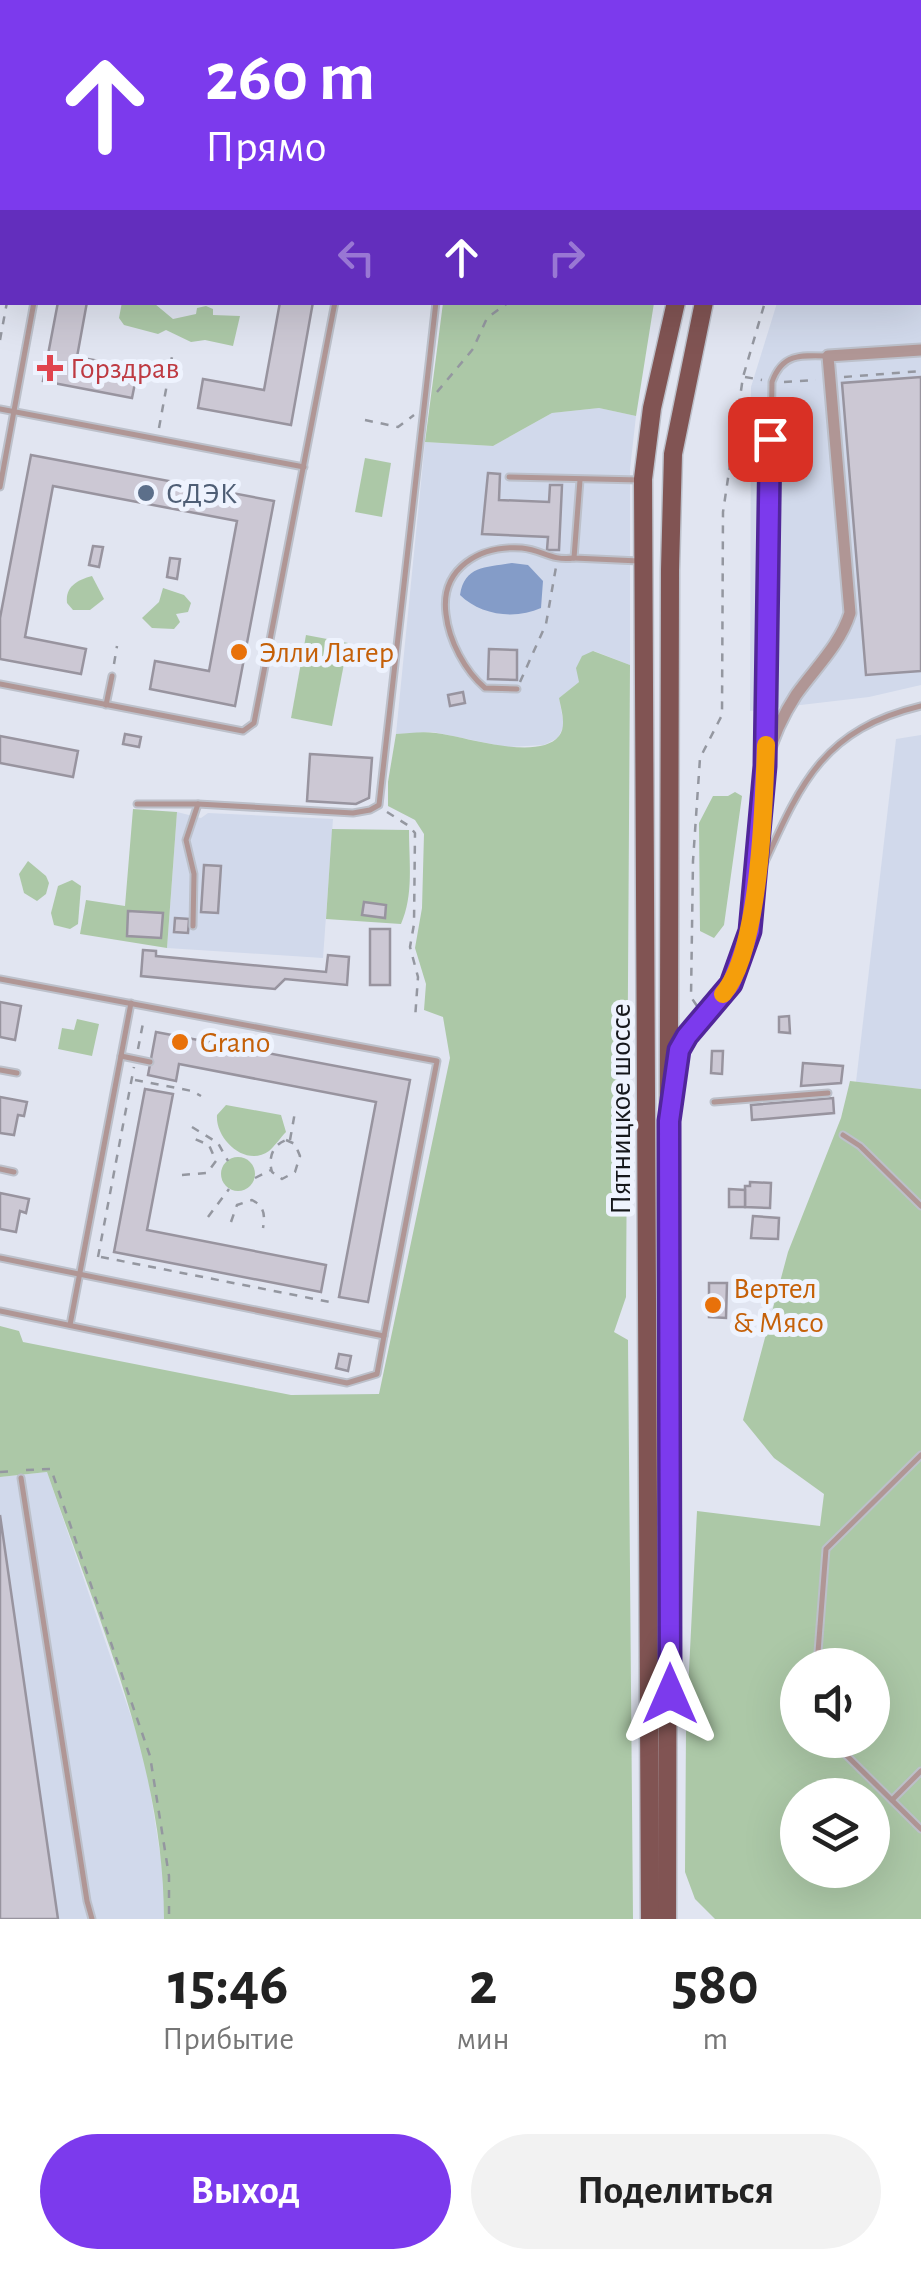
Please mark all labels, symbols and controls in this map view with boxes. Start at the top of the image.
icon: ahead [40,40,170,170]
text: 260 m [205,43,375,113]
text: Прямо [205,125,327,170]
icon: left [329,230,384,285]
icon: ahead [434,230,489,285]
icon: right [539,230,594,285]
place label: Горздрав [70,354,179,384]
marker: Горздрав [39,357,61,379]
pin [728,397,813,482]
icon: arrive [743,412,798,467]
place label: СДЭК [166,479,237,509]
marker: СДЭК [135,482,157,504]
place label: Элли Лагер [259,638,394,668]
marker: Элли Лагер [228,641,250,663]
street label: Пятницкое шоссе [606,1003,636,1215]
place label: Grano [200,1028,271,1058]
marker: Grano [169,1031,191,1053]
place label: Вертел & Мясо [733,1274,824,1338]
marker: Вертел & Мясо [702,1294,724,1316]
position arrow [618,1642,722,1746]
map controls [780,1648,890,1888]
button: sound [780,1648,890,1758]
button: layers [780,1778,890,1888]
text: 15:46 [168,1955,288,2015]
text: 2 [469,1955,497,2015]
text: 580 [672,1955,759,2015]
text: Прибытие [162,2023,294,2055]
text: мин [456,2023,510,2055]
text: m [702,2023,728,2055]
button: Выход [40,2134,451,2249]
button: Поделиться [471,2134,881,2249]

